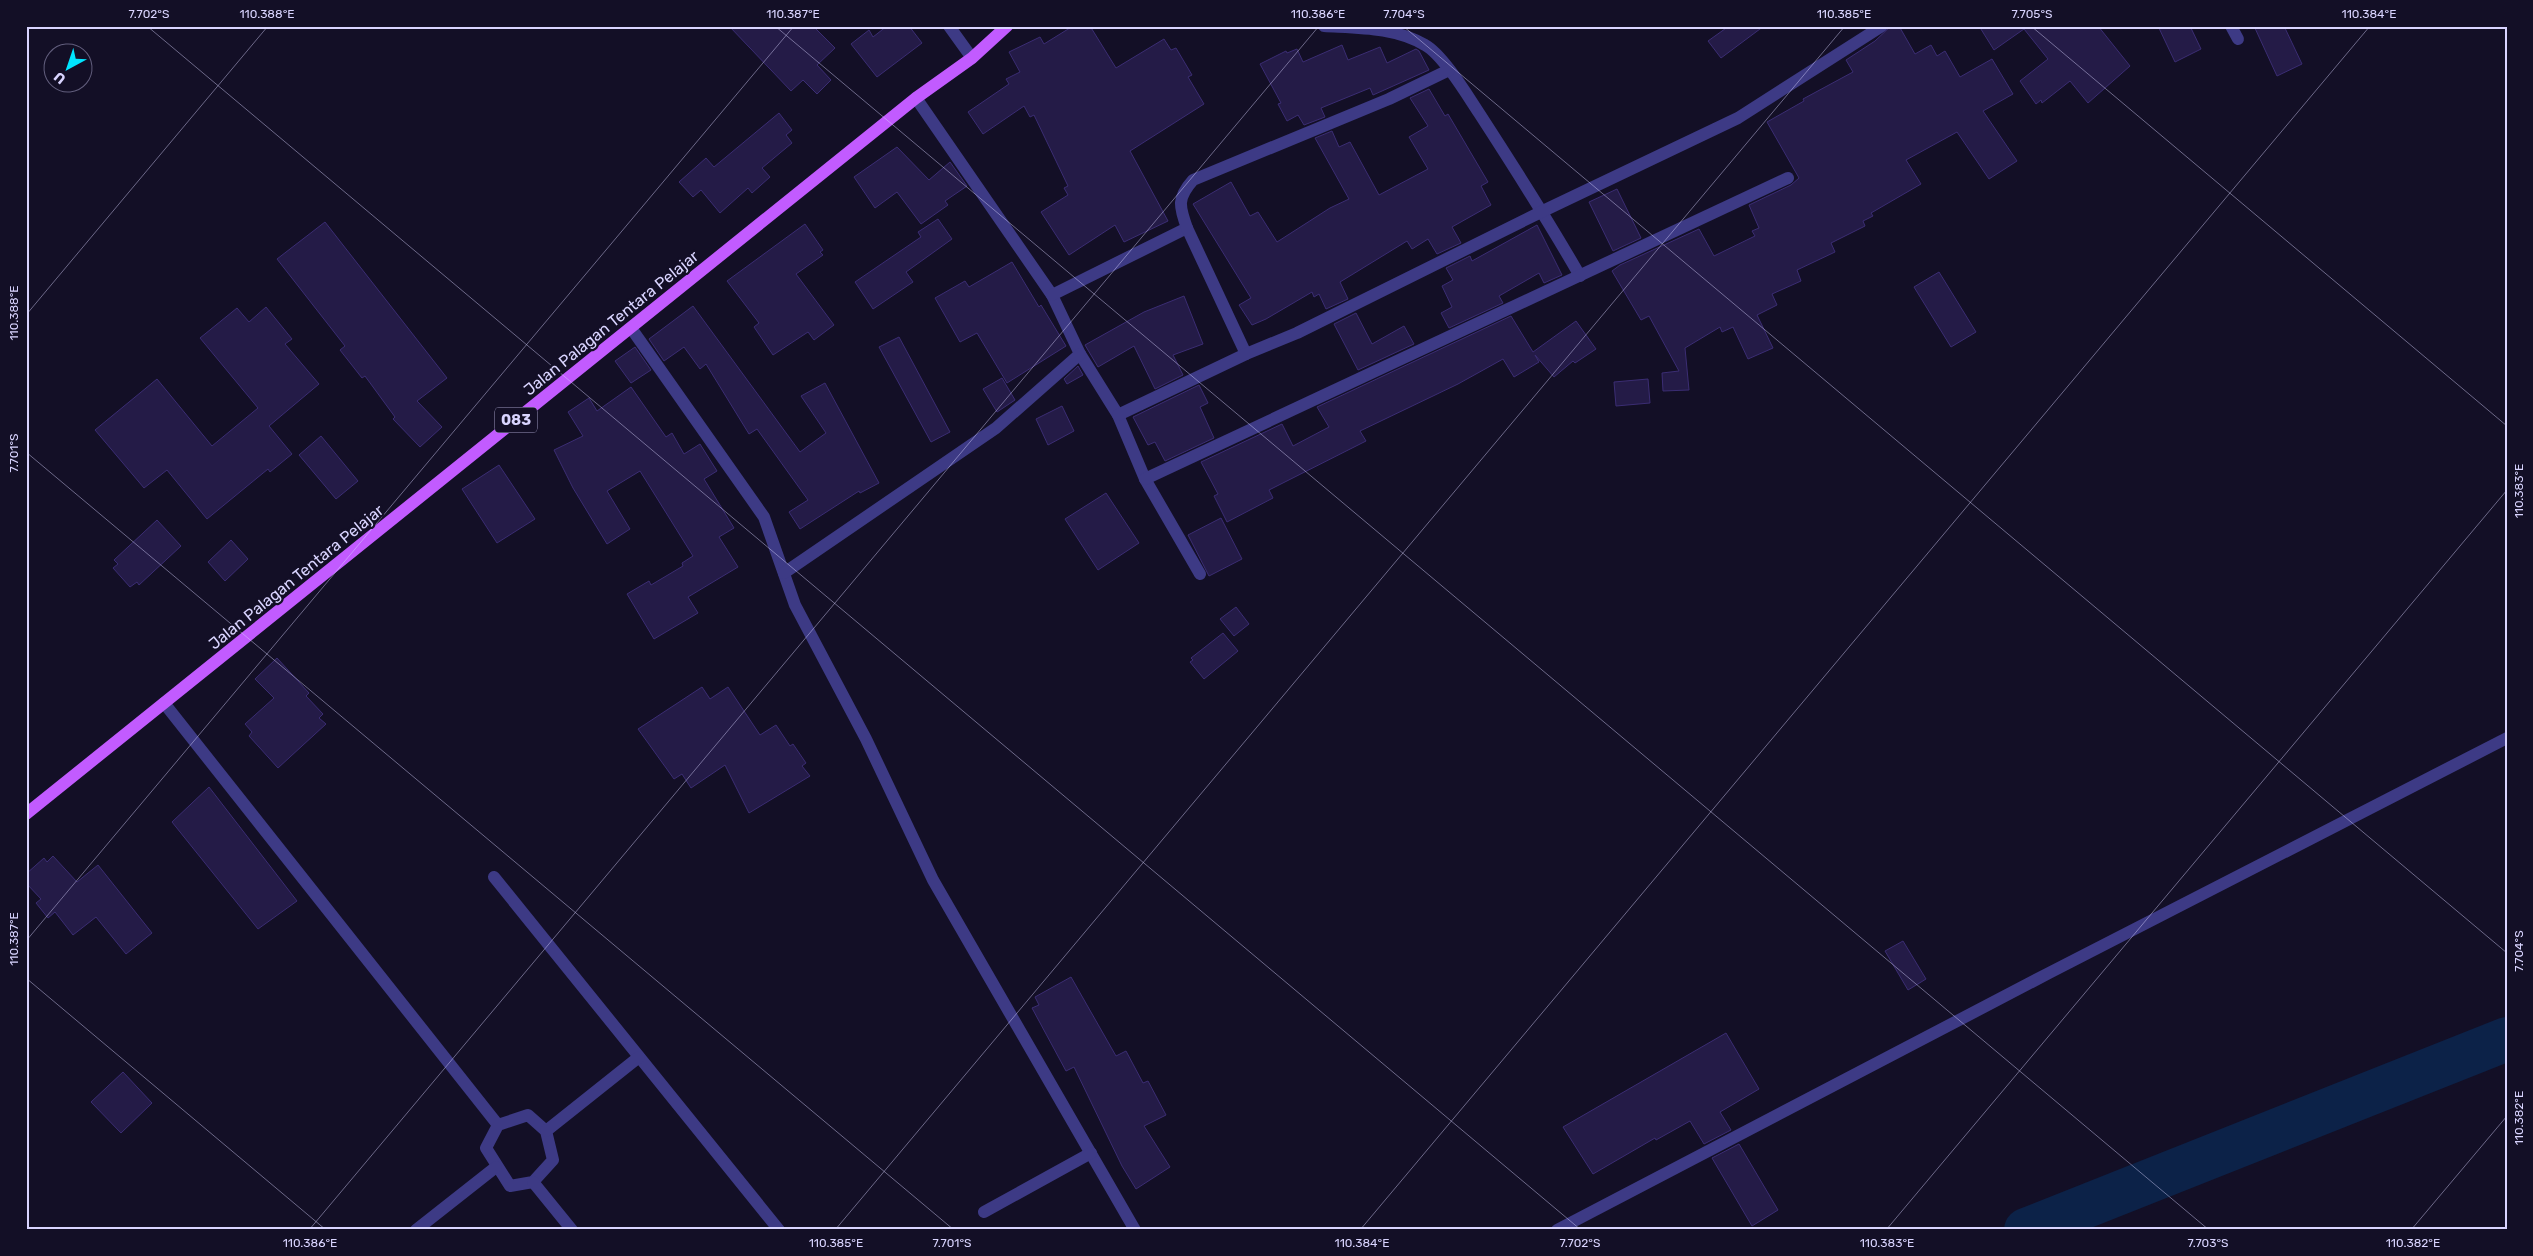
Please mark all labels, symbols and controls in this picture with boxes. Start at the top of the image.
text: 7.702°S [129,7,169,21]
text: 110.388°E [239,7,295,21]
text: 110.387°E [766,7,820,21]
text: 110.386°E [1291,7,1345,21]
text: 7.704°S [1383,7,1425,21]
text: 110.385°E [1817,7,1871,21]
text: 7.705°S [2011,7,2053,21]
text: 110.384°E [2342,7,2396,21]
north arrow [42,42,92,92]
text: U [51,68,69,87]
street label: Jalan Palagan Tentara Pelajar [520,247,702,399]
text: 110.388°E [7,285,21,341]
road number: 083 [495,408,537,432]
text: 7.701°S [7,433,21,473]
text: 110.383°E [2512,464,2526,518]
street label: Jalan Palagan Tentara Pelajar [205,501,387,653]
text: 110.387°E [7,912,21,966]
text: 7.704°S [2512,930,2526,972]
text: 110.382°E [2512,1091,2526,1145]
text: 110.386°E [283,1236,337,1250]
text: 110.385°E [809,1236,863,1250]
text: 7.701°S [932,1236,972,1250]
text: 110.384°E [1335,1236,1389,1250]
text: 7.702°S [1560,1236,1600,1250]
text: 110.383°E [1860,1236,1914,1250]
text: 7.703°S [2187,1236,2229,1250]
text: 110.382°E [2386,1236,2440,1250]

